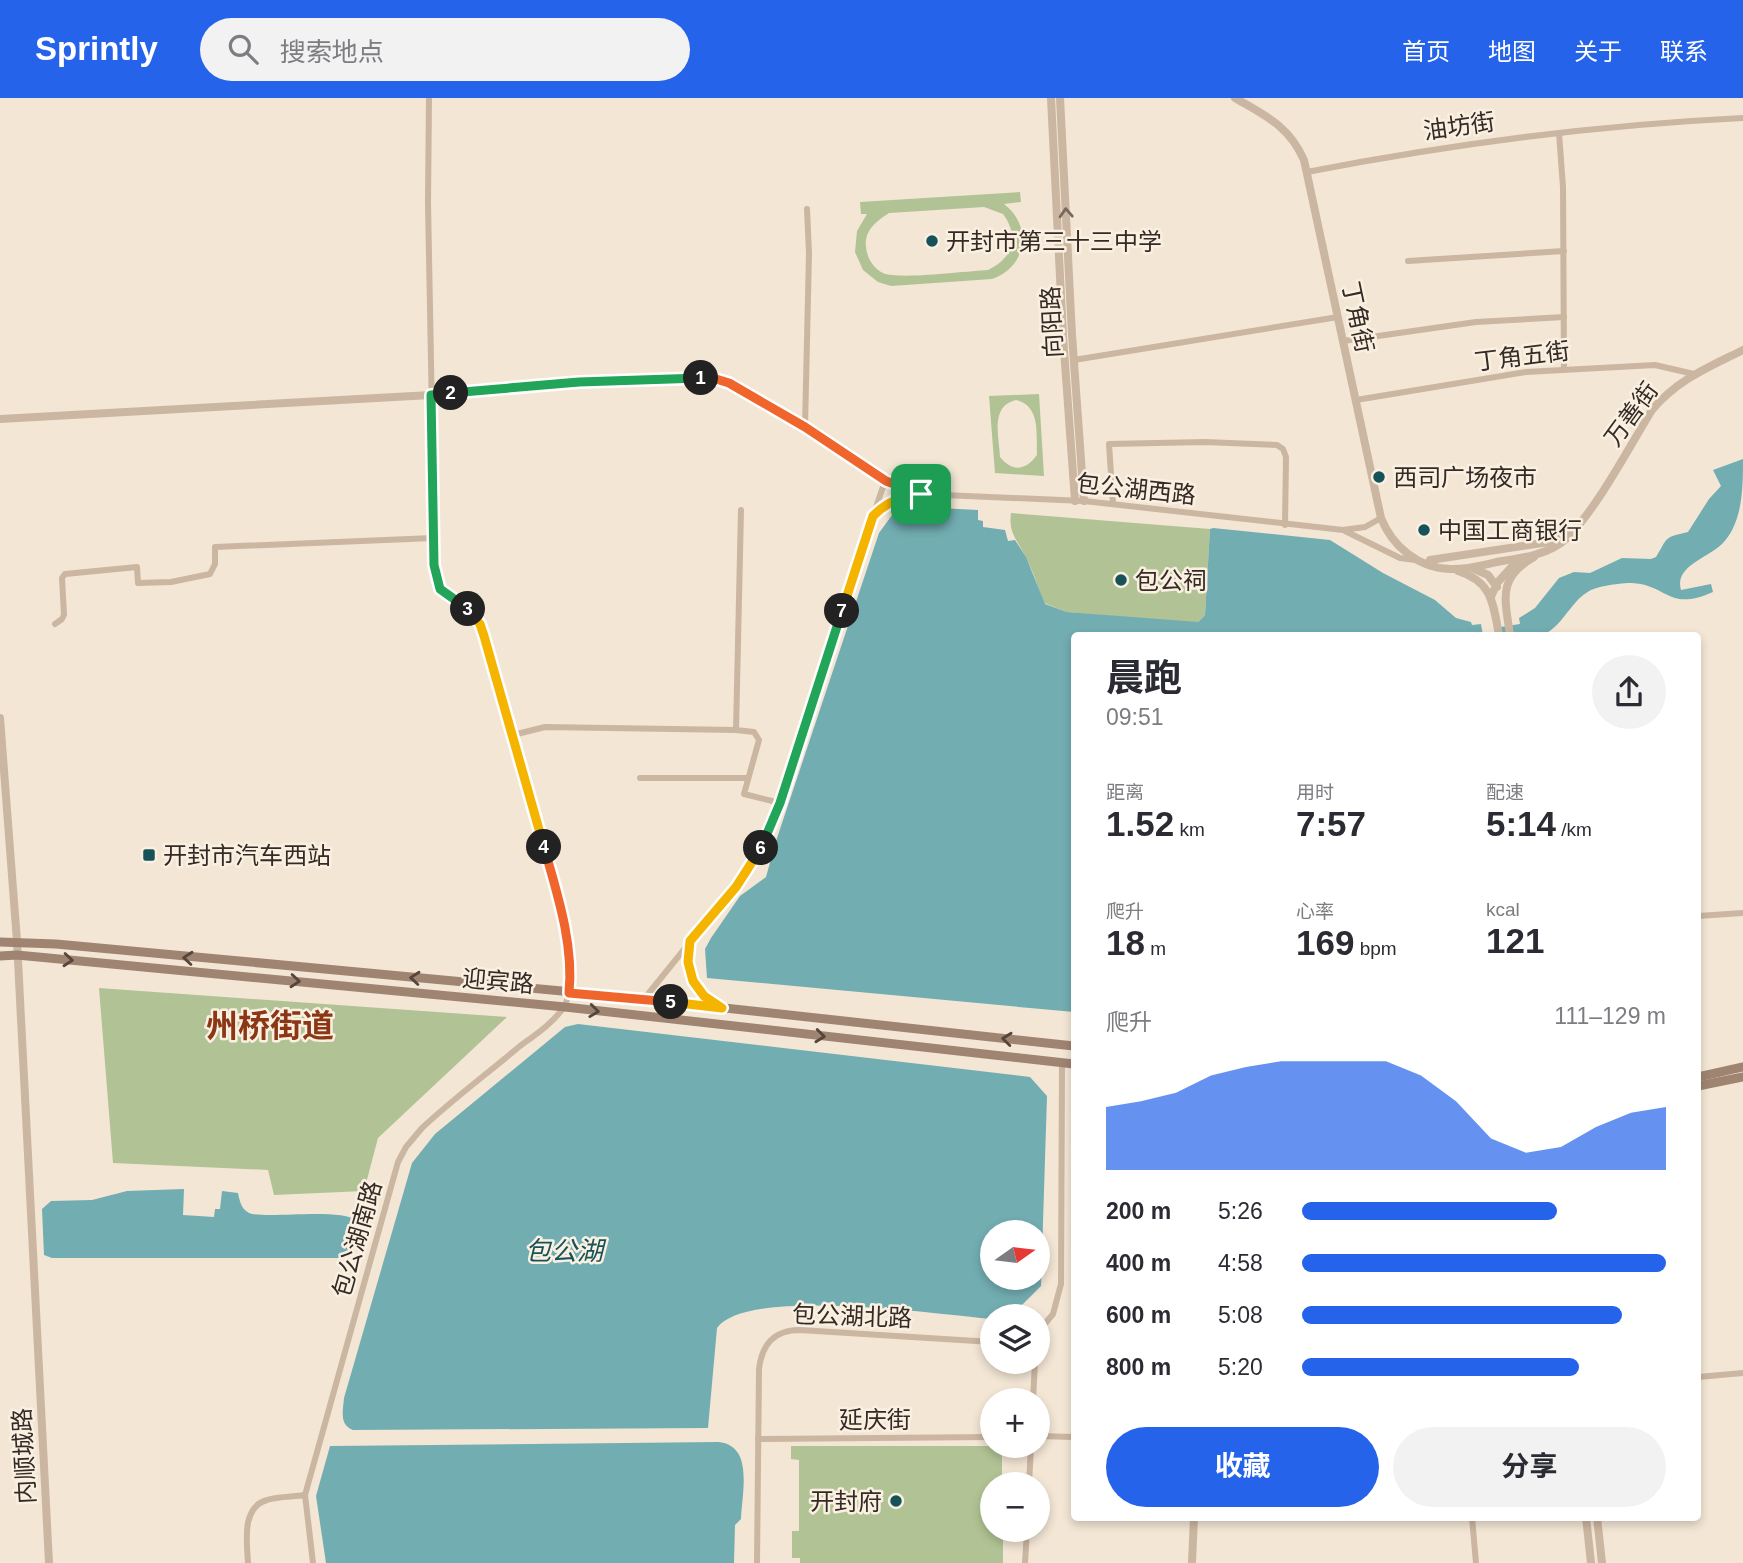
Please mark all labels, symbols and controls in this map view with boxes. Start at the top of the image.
search box [200,18,690,81]
text: Sprintly [35,30,158,67]
icon: search [224,30,262,68]
text: 搜索地点 [280,37,384,67]
text: 首页 [1402,38,1450,65]
text: 地图 [1488,38,1536,65]
text: 关于 [1574,38,1622,65]
text: 联系 [1660,38,1708,65]
street label: 油坊街 [1421,108,1497,144]
one-way arrow [1059,207,1074,218]
place label: 开封市第三十三中学 [946,228,1162,255]
marker: 开封市第三十三中学 [924,233,940,249]
street label: 丁角街 [1337,279,1379,355]
street label: 向阳路 [1037,285,1067,359]
street label: 丁角五街 [1473,337,1571,375]
pin: 1 [684,360,718,396]
text: 1 [695,367,706,388]
pin: 2 [434,376,468,410]
street label: 万善街 [1599,377,1663,451]
text: 2 [445,382,456,403]
pin [891,464,951,524]
place label: 西司广场夜市 [1393,464,1537,491]
street label: 包公湖西路 [1075,469,1197,509]
marker: 西司广场夜市 [1371,469,1387,485]
icon: arrive [902,475,940,513]
place label: 中国工商银行 [1438,517,1582,544]
marker: 中国工商银行 [1416,522,1432,538]
place label: 包公祠 [1135,567,1207,594]
marker: 包公祠 [1113,572,1129,588]
pin: 3 [450,592,486,626]
pin: 7 [824,594,860,628]
text: 3 [462,598,473,619]
text: 7 [836,600,847,621]
button: share [1592,655,1666,729]
text: 晨跑 [1106,657,1182,699]
text: 09:51 [1106,704,1164,730]
text: 距离 [1106,782,1144,803]
text: 用时 [1296,782,1334,803]
text: 配速 [1486,782,1524,803]
text: 1.52 [1106,804,1174,843]
text: 7:57 [1296,804,1366,843]
text: 5:14 [1486,804,1556,843]
text: km [1174,819,1205,840]
text: /km [1556,819,1592,840]
pin: 4 [526,830,562,864]
pin: 6 [744,830,778,866]
text: 4 [538,836,549,857]
text: 6 [755,837,766,858]
place label: 开封市汽车西站 [163,842,331,869]
marker: 开封市汽车西站 [141,847,157,863]
text: kcal [1486,899,1520,920]
text: 爬升 [1106,901,1144,922]
text: 心率 [1296,901,1334,922]
text: 121 [1486,921,1544,960]
text: 18 [1106,923,1145,962]
text: 169 [1296,923,1354,962]
text: m [1145,938,1166,959]
text: bpm [1354,938,1397,959]
one-way arrow [182,950,194,965]
one-way arrow [63,952,74,967]
street label: 迎宾路 [461,964,535,998]
one-way arrow [409,971,421,986]
one-way arrow [289,973,300,988]
pin: 5 [654,984,688,1020]
text: 5 [665,991,676,1012]
text: 111–129 m [1554,1003,1666,1029]
one-way arrow [588,1004,600,1019]
district label: 州桥街道 [206,1008,334,1044]
text: 爬升 [1106,1009,1152,1035]
one-way arrow [814,1029,826,1044]
one-way arrow [1001,1031,1012,1046]
street label: 包公湖南路 [327,1178,387,1300]
text: 200 m [1106,1198,1171,1224]
text: 5:26 [1218,1198,1263,1224]
north arrow [980,1220,1050,1290]
map controls [980,1220,1050,1542]
water label: 包公湖 [525,1236,607,1266]
text: 400 m [1106,1250,1171,1276]
text: 4:58 [1218,1250,1263,1276]
street label: 包公湖北路 [792,1300,912,1332]
text: 600 m [1106,1302,1171,1328]
text: 5:08 [1218,1302,1263,1328]
button: layers [980,1304,1050,1374]
text: 800 m [1106,1354,1171,1380]
text: 5:20 [1218,1354,1263,1380]
button: + [980,1388,1050,1458]
street label: 延庆街 [839,1406,911,1433]
street label: 内顺城路 [8,1407,40,1505]
button: 收藏 [1106,1427,1379,1507]
button: 分享 [1393,1427,1666,1507]
button: − [980,1472,1050,1542]
place label: 开封府 [810,1488,882,1515]
marker: 开封府 [888,1493,904,1509]

